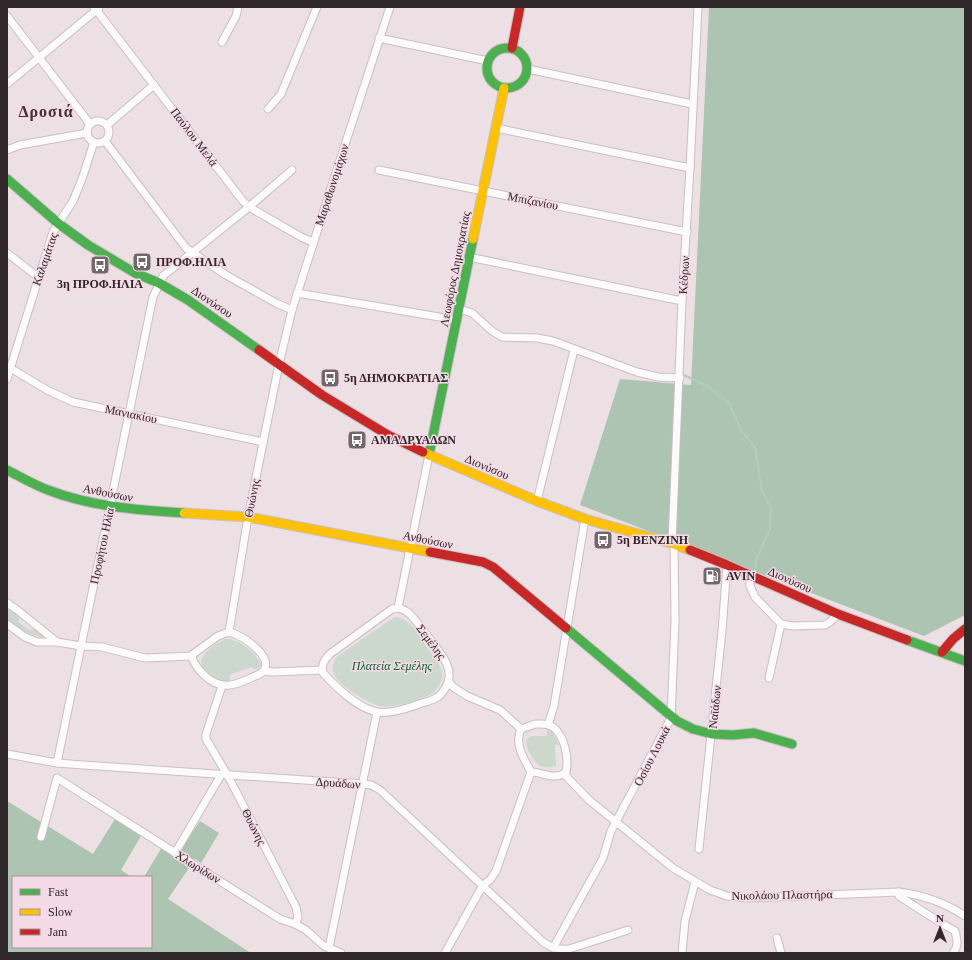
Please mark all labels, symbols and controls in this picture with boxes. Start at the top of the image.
district label: Δροσιά [18,103,74,121]
street label: Παύλου Μελά [168,105,221,170]
street label: Μαραθωνομάχων [312,142,352,228]
street label: Μπιζανίου [506,189,560,213]
street label: Λεωφόρος Δημοκρατίας [437,210,473,328]
street label: Καλαμάτας [29,230,61,287]
bus stop icon: ΠΡΟΦ.ΗΛΙΑ [131,251,153,273]
bus stop icon: 3η ΠΡΟΦ.ΗΛΙΑ [89,254,111,276]
place label: ΠΡΟΦ.ΗΛΙΑ [156,255,227,269]
street label: Κέδρων [676,255,692,295]
place label: 3η ΠΡΟΦ.ΗΛΙΑ [57,277,143,291]
street label: Διονύσου [189,283,235,321]
bus stop icon: 5η ΔΗΜΟΚΡΑΤΙΑΣ [319,367,341,389]
place label: 5η ΔΗΜΟΚΡΑΤΙΑΣ [344,371,448,385]
street label: Μανιακίου [104,402,158,426]
bus stop icon: ΑΜΑΔΡΥΑΔΩΝ [346,429,368,451]
place label: ΑΜΑΔΡΥΑΔΩΝ [371,433,456,447]
street label: Διονύσου [463,451,511,483]
street label: Θυώνης [241,477,263,518]
street label: Ανθούσων [82,481,135,505]
street label: Προφήτου Ηλία [87,506,117,585]
street label: Ανθούσων [402,528,455,552]
bus stop icon: 5η ΒΕΝΖΙΝΗ [592,529,614,551]
place label: 5η ΒΕΝΖΙΝΗ [617,533,689,547]
street label: Διονύσου [766,564,814,596]
fuel station icon: AVIN [701,565,723,587]
place label: AVIN [726,569,755,583]
street label: Σεμέλης [413,622,449,662]
park label: Πλατεία Σεμέλης [351,659,432,673]
street label: Ναϊάδων [706,684,724,729]
street label: Οσίου Λουκά [631,723,673,788]
street label: Δρυάδων [315,774,361,792]
street label: Θυώνης [239,806,269,848]
street label: Χλωρίδων [173,848,224,887]
legend [12,876,152,948]
text: Fast [48,885,69,899]
street label: Νικολάου Πλαστήρα [731,887,833,903]
text: Slow [48,905,73,919]
north arrow [920,908,960,948]
text: N [936,912,944,924]
text: Jam [48,925,68,939]

